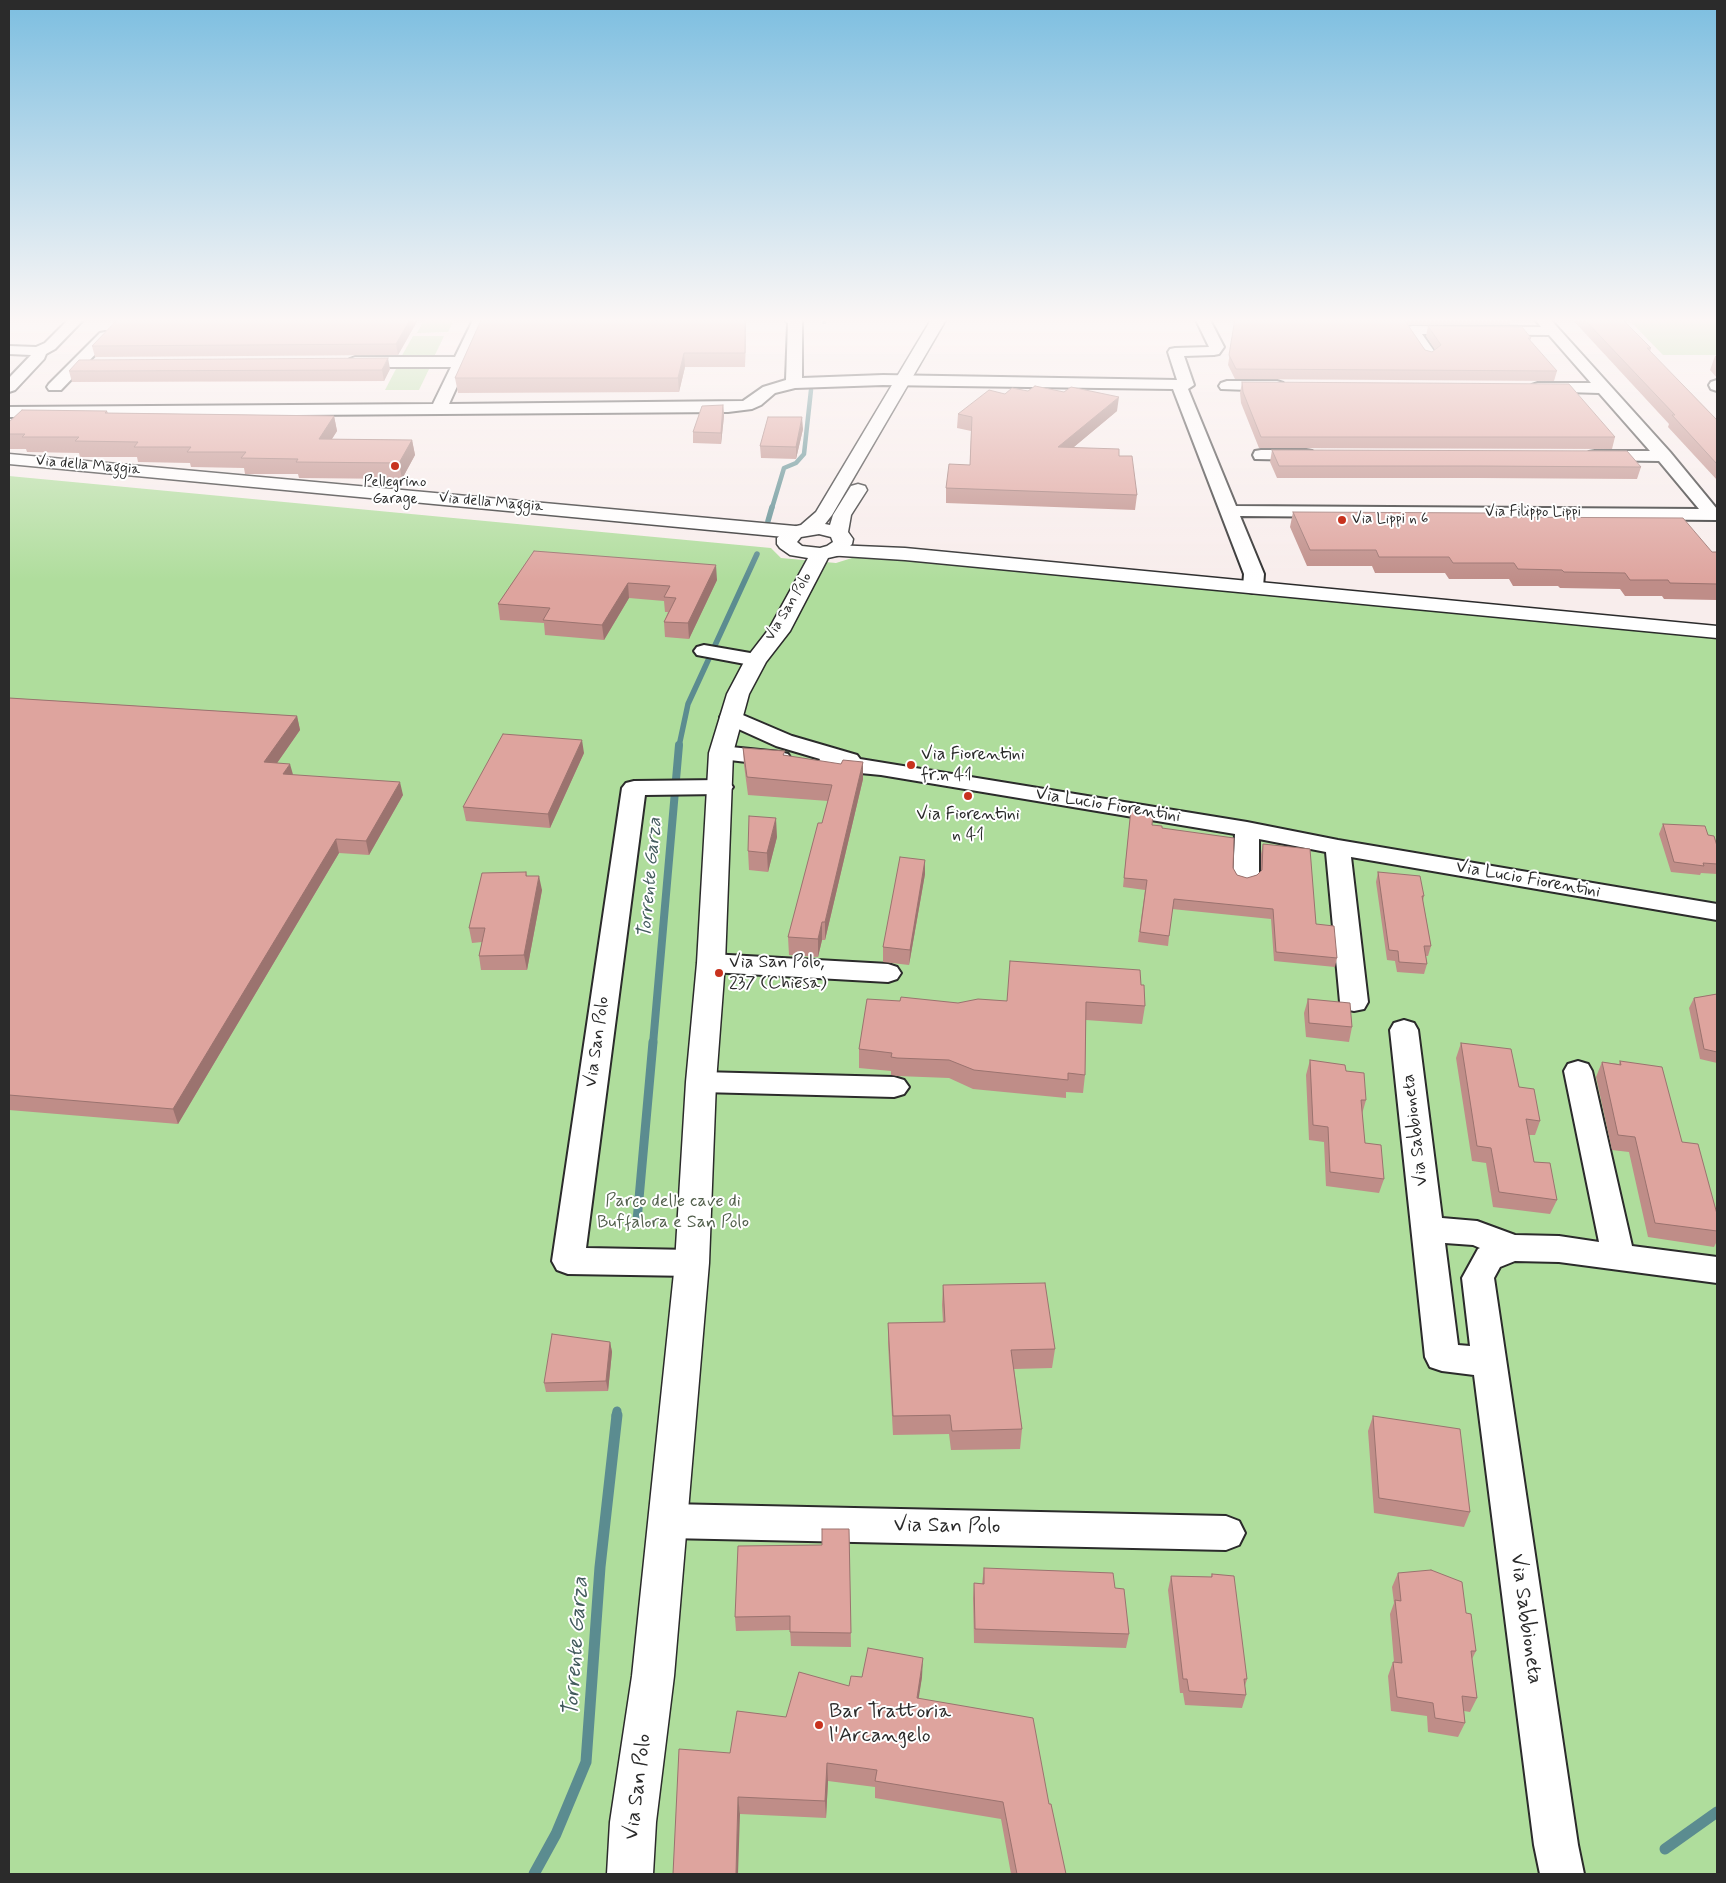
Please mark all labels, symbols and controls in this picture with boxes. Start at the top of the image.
street label: Via della Maggia [35,452,141,480]
marker: Pellegrino Garage [389,460,401,472]
place label: Pellegrino Garage [364,474,426,509]
street label: Via della Maggia [438,489,544,517]
street label: Via Filippo Lippi [1485,504,1581,522]
place label: Via Lippi n 6 [1352,511,1428,529]
marker: Via Lippi n 6 [1336,514,1348,526]
street label: Via San Polo [762,570,816,644]
place label: Via Fiorentini fr.n 41 [921,744,1025,786]
marker: Via Fiorentini fr.n 41 [905,759,917,771]
street label: Via Lucio Fiorentini [1034,784,1182,828]
marker: Via Fiorentini n 41 [962,790,974,802]
place label: Via Fiorentini n 41 [916,804,1020,846]
water label: Torrente Garza [634,817,668,939]
street label: Via Lucio Fiorentini [1454,857,1602,903]
place label: Via San Polo, 237 (Chiesa) [729,952,827,994]
marker: Via San Polo, 237 (Chiesa) [713,967,725,979]
street label: Via San Polo [581,995,615,1089]
street label: Via Sabbioneta [1398,1073,1434,1187]
park label: Parco delle cave di Buffalora e San Polo [597,1191,749,1234]
street label: Via San Polo [893,1513,1001,1541]
street label: Via Sabbioneta [1503,1552,1547,1686]
water label: Torrente Garza [559,1576,595,1718]
place label: Bar Trattoria l'Arcangelo [829,1700,951,1750]
marker: Bar Trattoria l'Arcangelo [813,1719,825,1731]
street label: Via San Polo [620,1732,658,1842]

